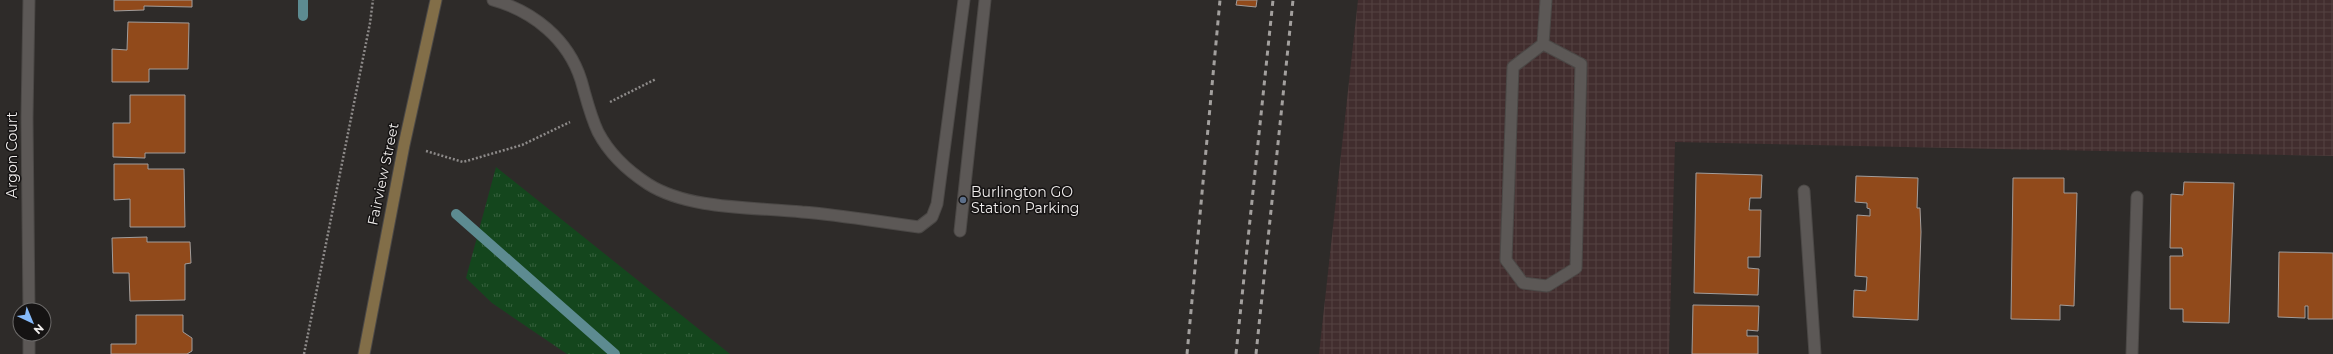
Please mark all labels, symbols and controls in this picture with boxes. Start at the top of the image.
street label: Argon Court [3,112,21,198]
street label: Fairview Street [363,121,403,227]
place label: Burlington GO Station Parking [971,183,1079,217]
marker: Burlington GO Station Parking [958,195,968,205]
north arrow [12,302,52,342]
text: N [31,321,47,337]

